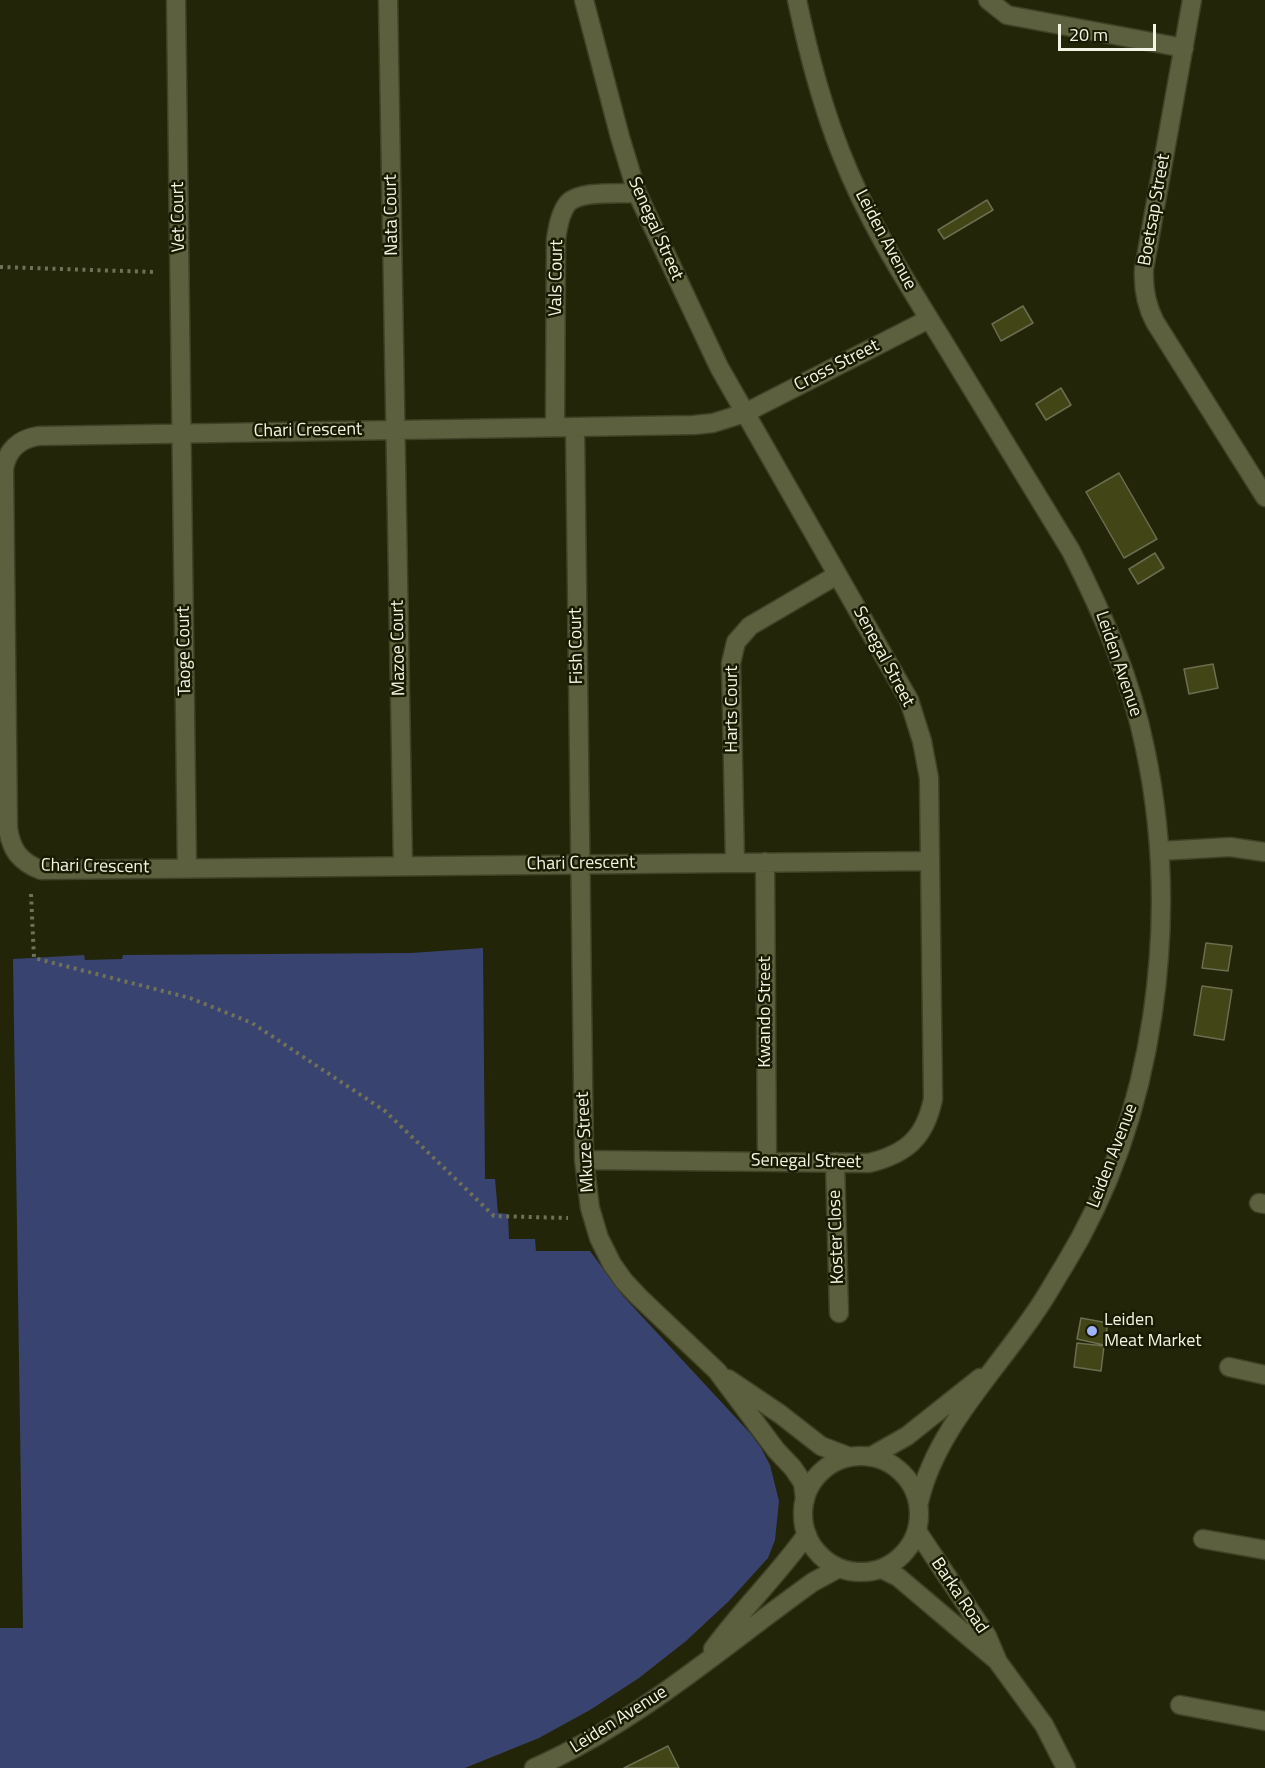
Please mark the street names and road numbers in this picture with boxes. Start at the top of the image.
street label: Boetsap Street [1135,152,1175,268]
street label: Nata Court [380,174,404,256]
street label: Senegal Street [623,174,687,284]
street label: Vet Court [168,182,190,252]
street label: Leiden Avenue [850,186,920,294]
street label: Vals Court [546,239,568,317]
street label: Cross Street [791,335,883,397]
street label: Chari Crescent [254,419,362,443]
street label: Mazoe Court [387,600,411,696]
street label: Senegal Street [848,603,918,711]
street label: Taoge Court [173,606,197,696]
street label: Fish Court [566,608,588,684]
street label: Leiden Avenue [1090,608,1146,720]
street label: Harts Court [722,665,744,753]
street label: Chari Crescent [527,852,635,876]
street label: Chari Crescent [41,855,149,879]
street label: Kwando Street [755,956,777,1068]
street label: Mkuze Street [573,1091,599,1193]
street label: Leiden Avenue [1083,1101,1143,1211]
street label: Senegal Street [751,1150,861,1174]
street label: Koster Close [825,1189,849,1285]
street label: Barka Road [926,1554,992,1638]
street label: Leiden Avenue [567,1682,671,1758]

